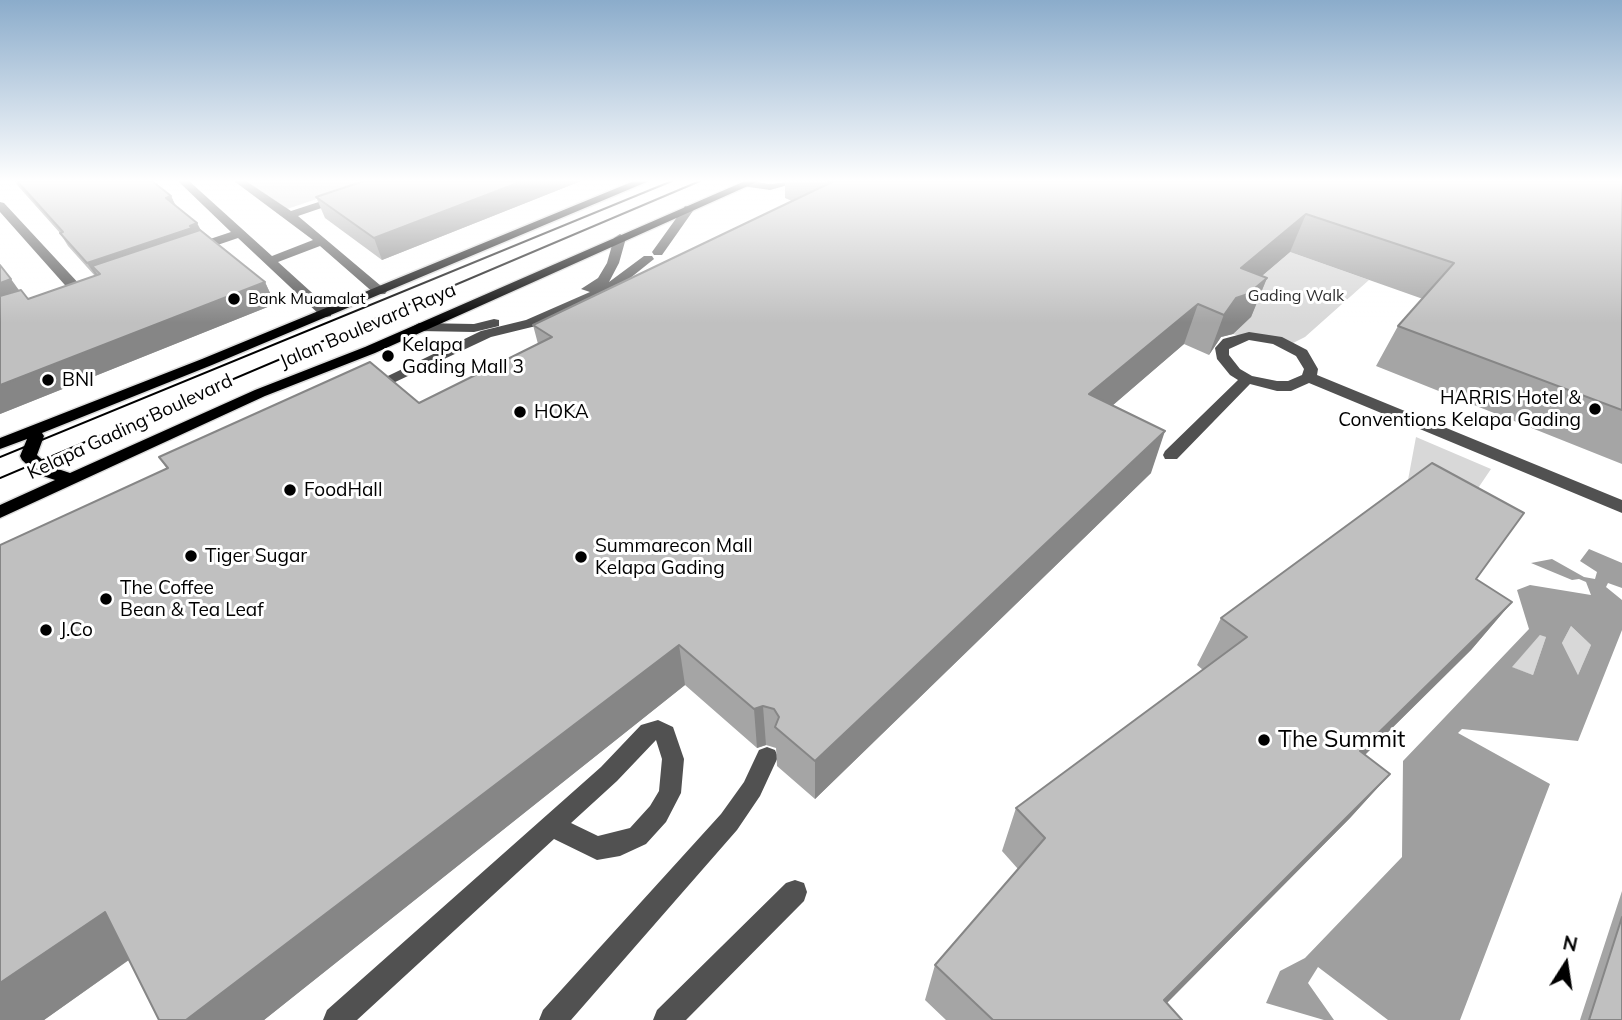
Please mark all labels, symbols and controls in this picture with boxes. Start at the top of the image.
street label: Jalan Boulevard Raya [276,279,460,373]
park label: Gading Walk [1248,286,1344,306]
place label: Bank Muamalat [248,289,365,309]
marker: Bank Muamalat [226,291,242,307]
place label: Kelapa Gading Mall 3 [402,334,524,378]
marker: Kelapa Gading Mall 3 [380,348,396,364]
street label: Kelapa Gading Boulevard [24,369,236,485]
place label: BNI [62,369,94,391]
marker: BNI [40,372,56,388]
place label: HARRIS Hotel & Conventions Kelapa Gading [1338,387,1581,431]
place label: HOKA [534,401,589,423]
marker: HARRIS Hotel & Conventions Kelapa Gading [1587,401,1603,417]
marker: HOKA [512,404,528,420]
place label: FoodHall [304,479,382,501]
marker: FoodHall [282,482,298,498]
place label: Summarecon Mall Kelapa Gading [595,535,753,579]
place label: Tiger Sugar [205,545,307,567]
marker: Tiger Sugar [183,548,199,564]
marker: Summarecon Mall Kelapa Gading [573,549,589,565]
place label: The Coffee Bean & Tea Leaf [120,577,264,621]
marker: The Coffee Bean & Tea Leaf [98,591,114,607]
place label: J.Co [60,619,93,641]
marker: J.Co [38,622,54,638]
place label: The Summit [1278,726,1405,754]
marker: The Summit [1256,732,1272,748]
north arrow [1531,929,1601,999]
text: N [1561,930,1580,957]

